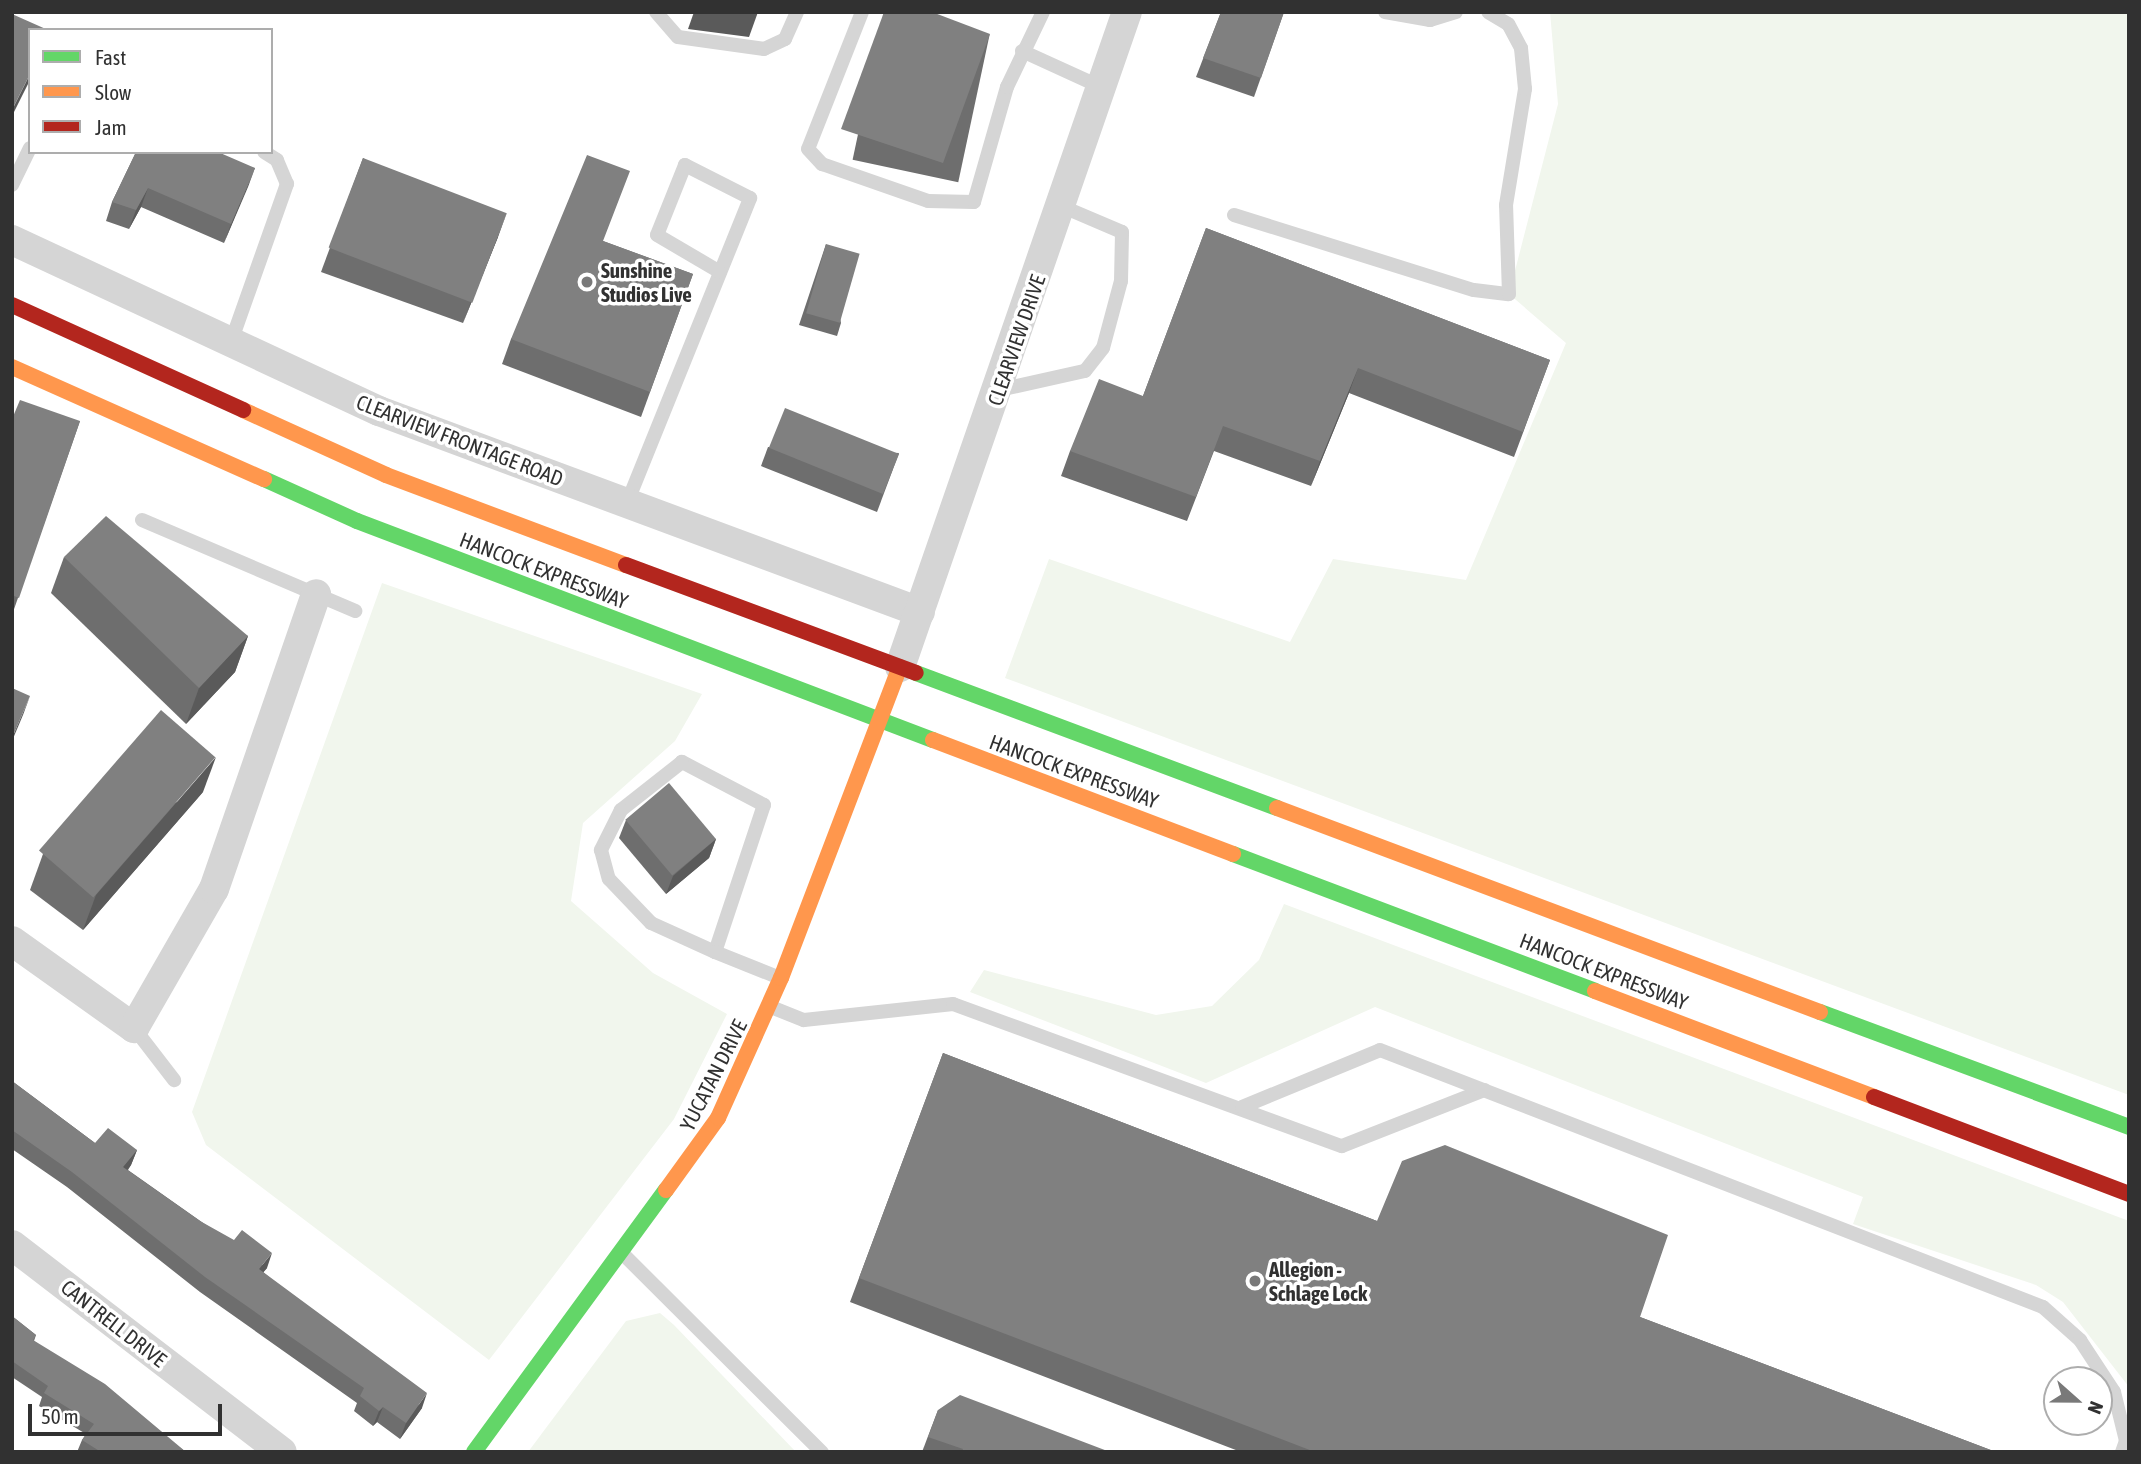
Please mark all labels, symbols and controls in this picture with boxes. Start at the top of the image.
legend [28,28,273,154]
text: Fast [95,45,126,69]
text: Slow [95,80,131,104]
text: Jam [95,115,127,139]
place label: Sunshine Studios Live [601,257,692,307]
street label: CLEARVIEW DRIVE [982,271,1050,409]
marker: Sunshine Studios Live [579,274,595,290]
street label: CLEARVIEW FRONTAGE ROAD [353,389,567,491]
street label: HANCOCK EXPRESSWAY [456,526,632,614]
street label: HANCOCK EXPRESSWAY [986,729,1162,813]
street label: HANCOCK EXPRESSWAY [1516,927,1692,1015]
street label: YUCATAN DRIVE [674,1015,752,1135]
place label: Allegion - Schlage Lock [1269,1256,1367,1306]
marker: Allegion - Schlage Lock [1247,1273,1263,1289]
street label: CANTRELL DRIVE [56,1274,172,1372]
north arrow [2043,1366,2113,1436]
scale bar [32,1390,226,1434]
text: N [2083,1399,2108,1417]
text: 50 m [41,1404,79,1428]

